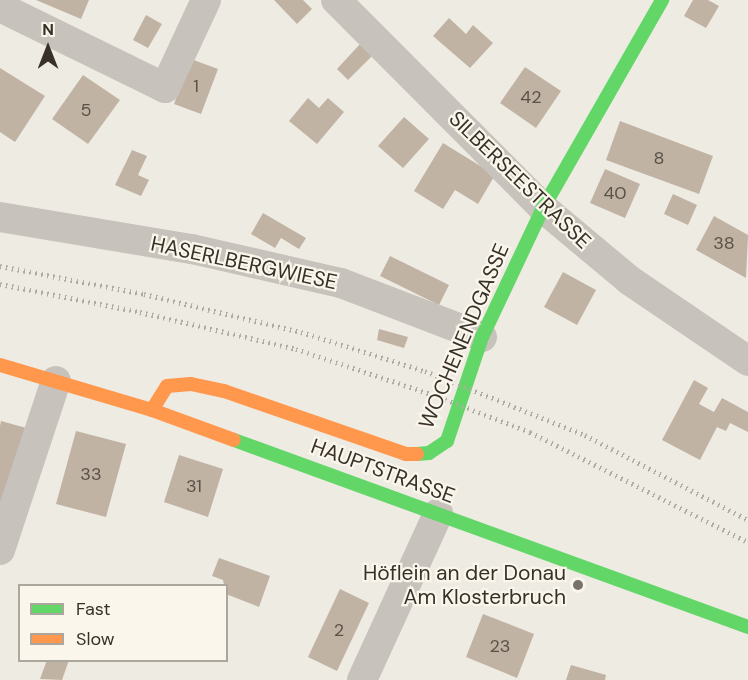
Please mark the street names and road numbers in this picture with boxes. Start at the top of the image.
street label: SILBERSEESTRASSE [444,106,596,254]
street label: HASERLBERGWIESE [149,231,339,295]
street label: WOCHENENDGASSE [414,240,514,432]
street label: HAUPTSTRASSE [308,433,458,509]

